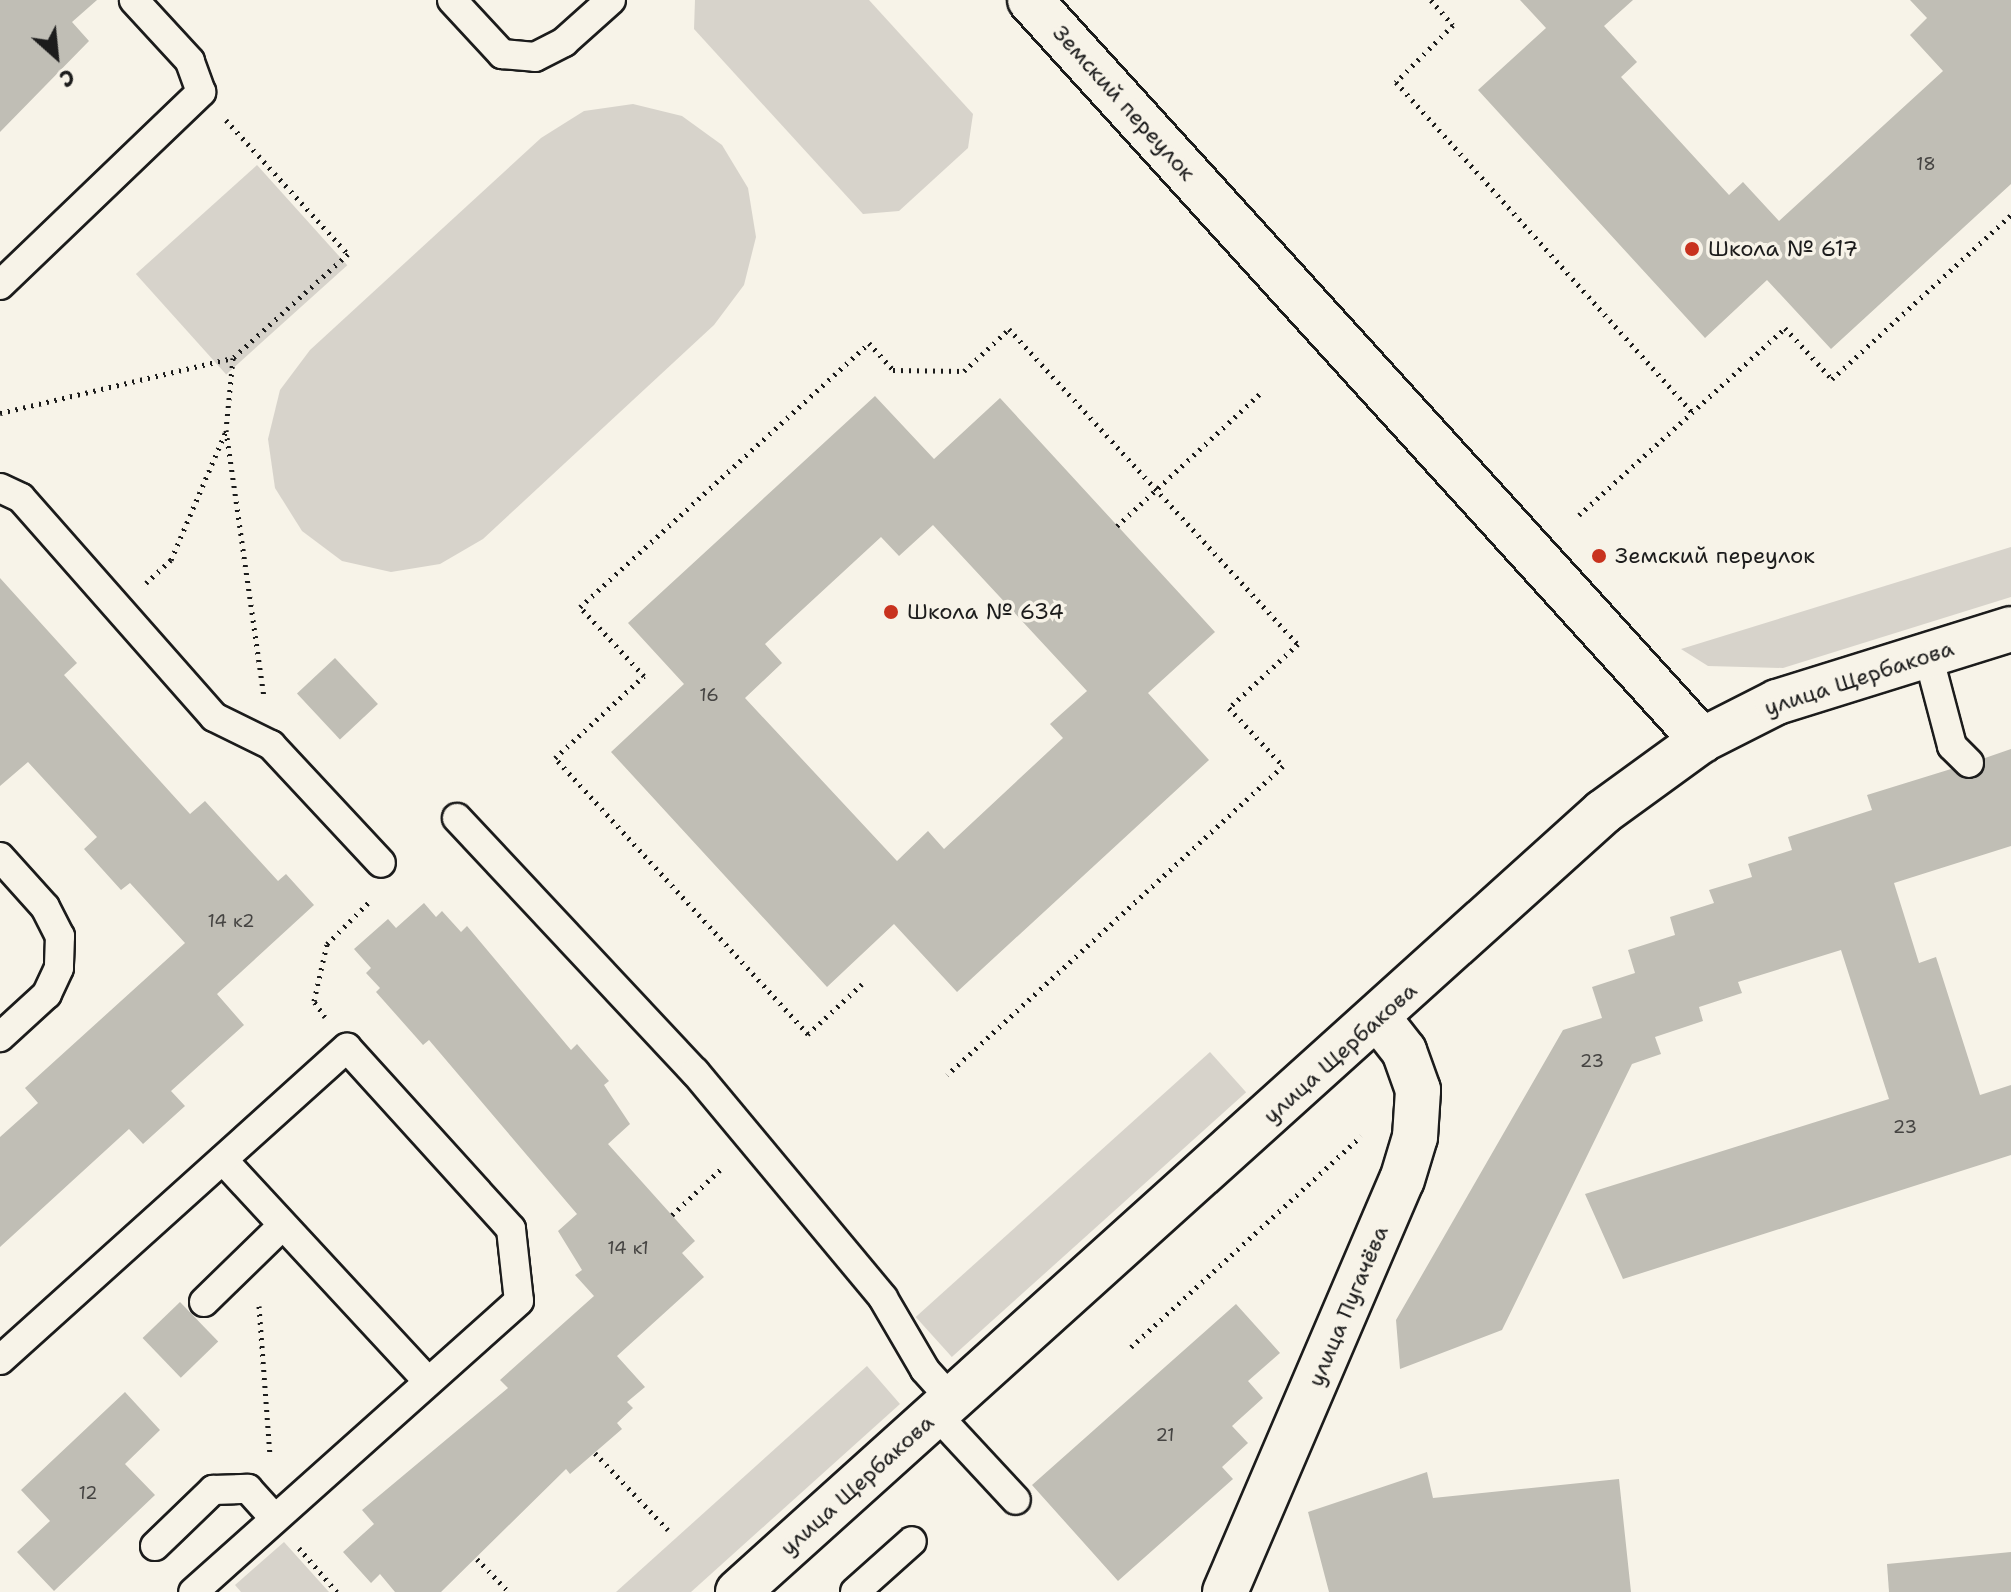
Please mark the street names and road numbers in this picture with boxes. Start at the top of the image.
street label: Земский переулок [1047,20,1201,186]
street label: улица Щербакова [1761,635,1957,721]
street label: улица Щербакова [1258,977,1422,1129]
street label: улица Пугачёва [1302,1222,1394,1390]
street label: улица Щербакова [775,1409,939,1561]

